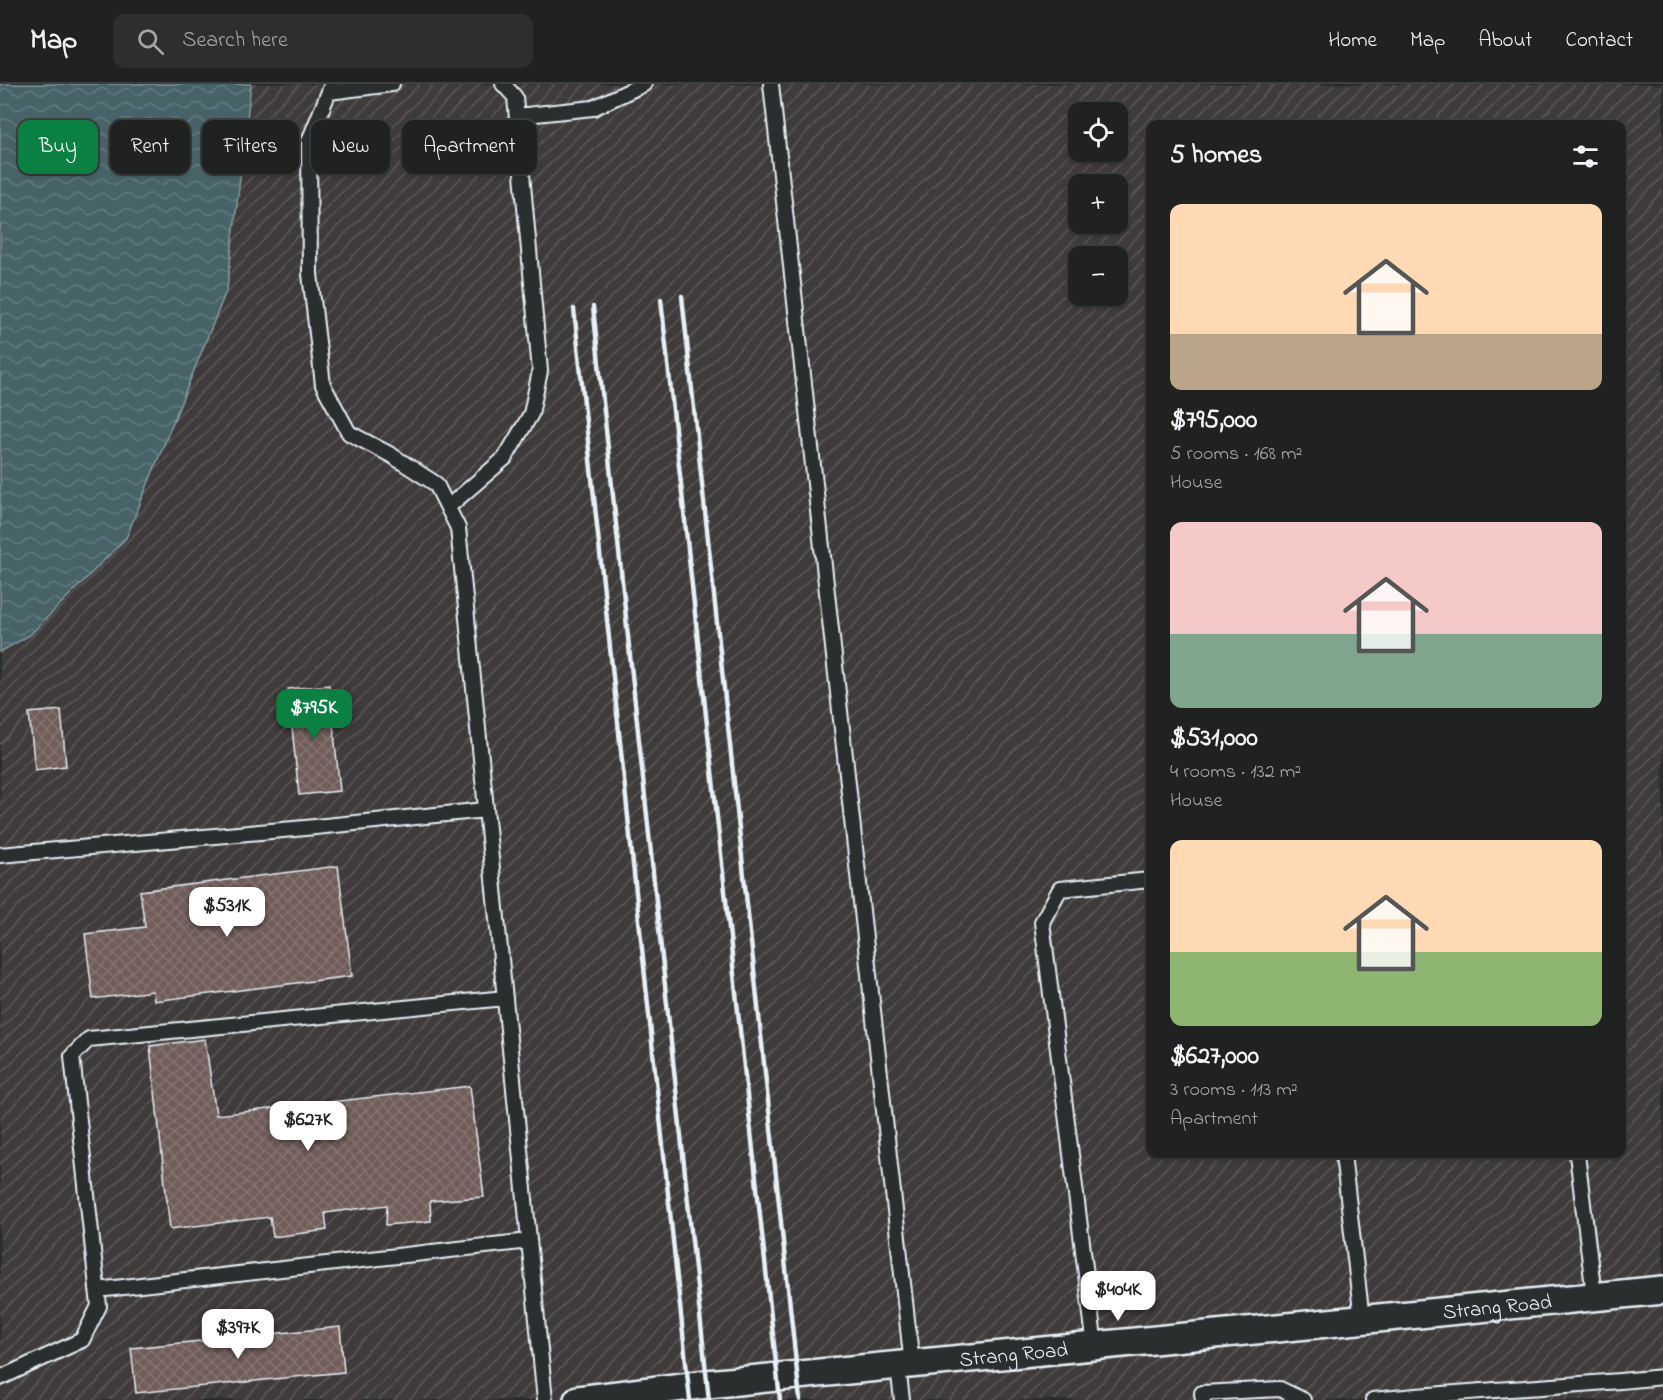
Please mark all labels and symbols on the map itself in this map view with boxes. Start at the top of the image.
pin: $795K [272,689,356,740]
pin: $531K [185,887,269,938]
pin: $627K [266,1101,350,1152]
pin: $404K [1076,1271,1160,1322]
street label: Strang Road [1442,1288,1553,1329]
pin: $397K [196,1309,280,1360]
street label: Strang Road [958,1336,1070,1376]

